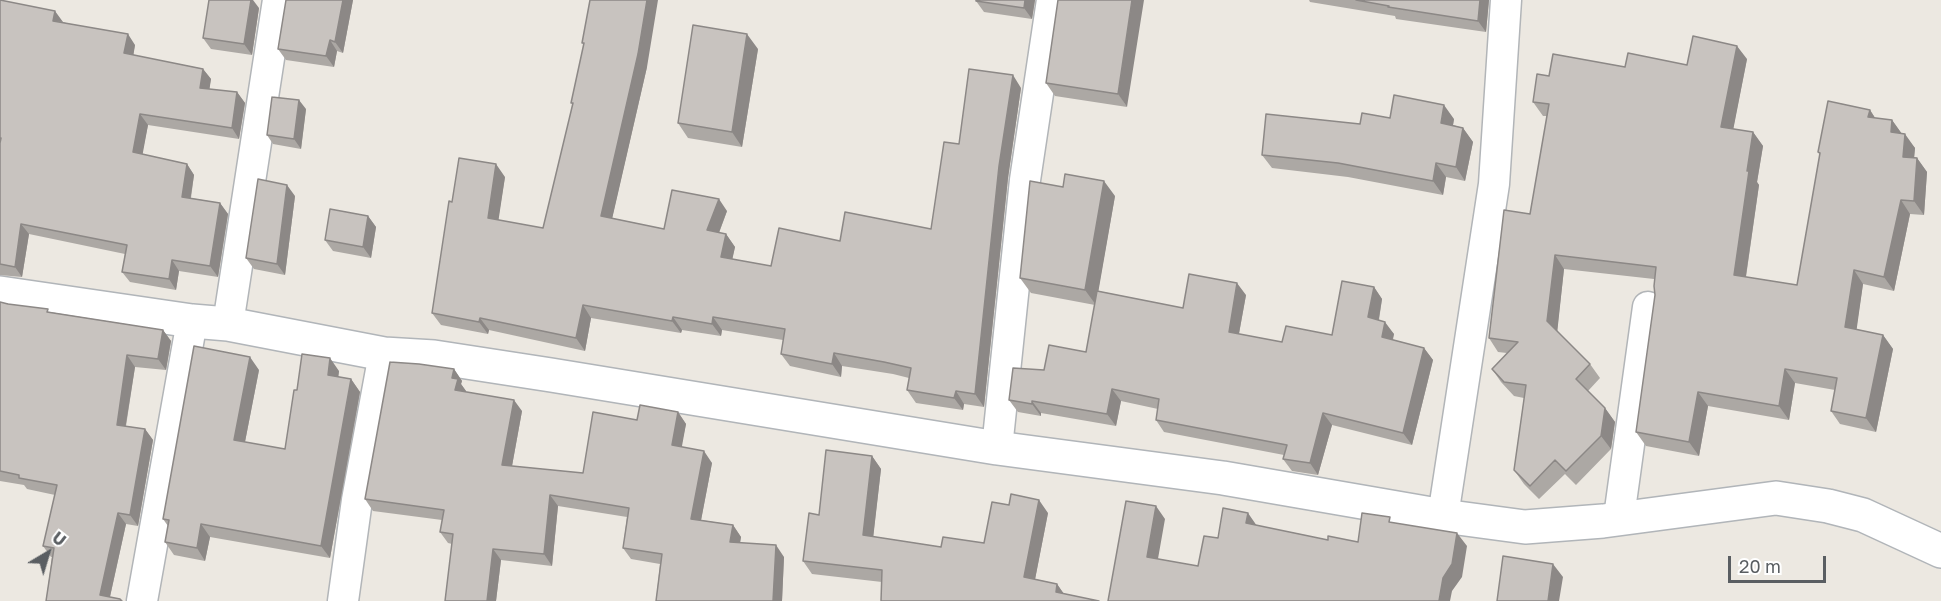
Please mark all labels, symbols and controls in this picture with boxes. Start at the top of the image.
north arrow [18,523,78,583]
text: U [48,527,70,550]
scale bar [1731,544,1828,582]
text: 20 m [1739,555,1781,577]

